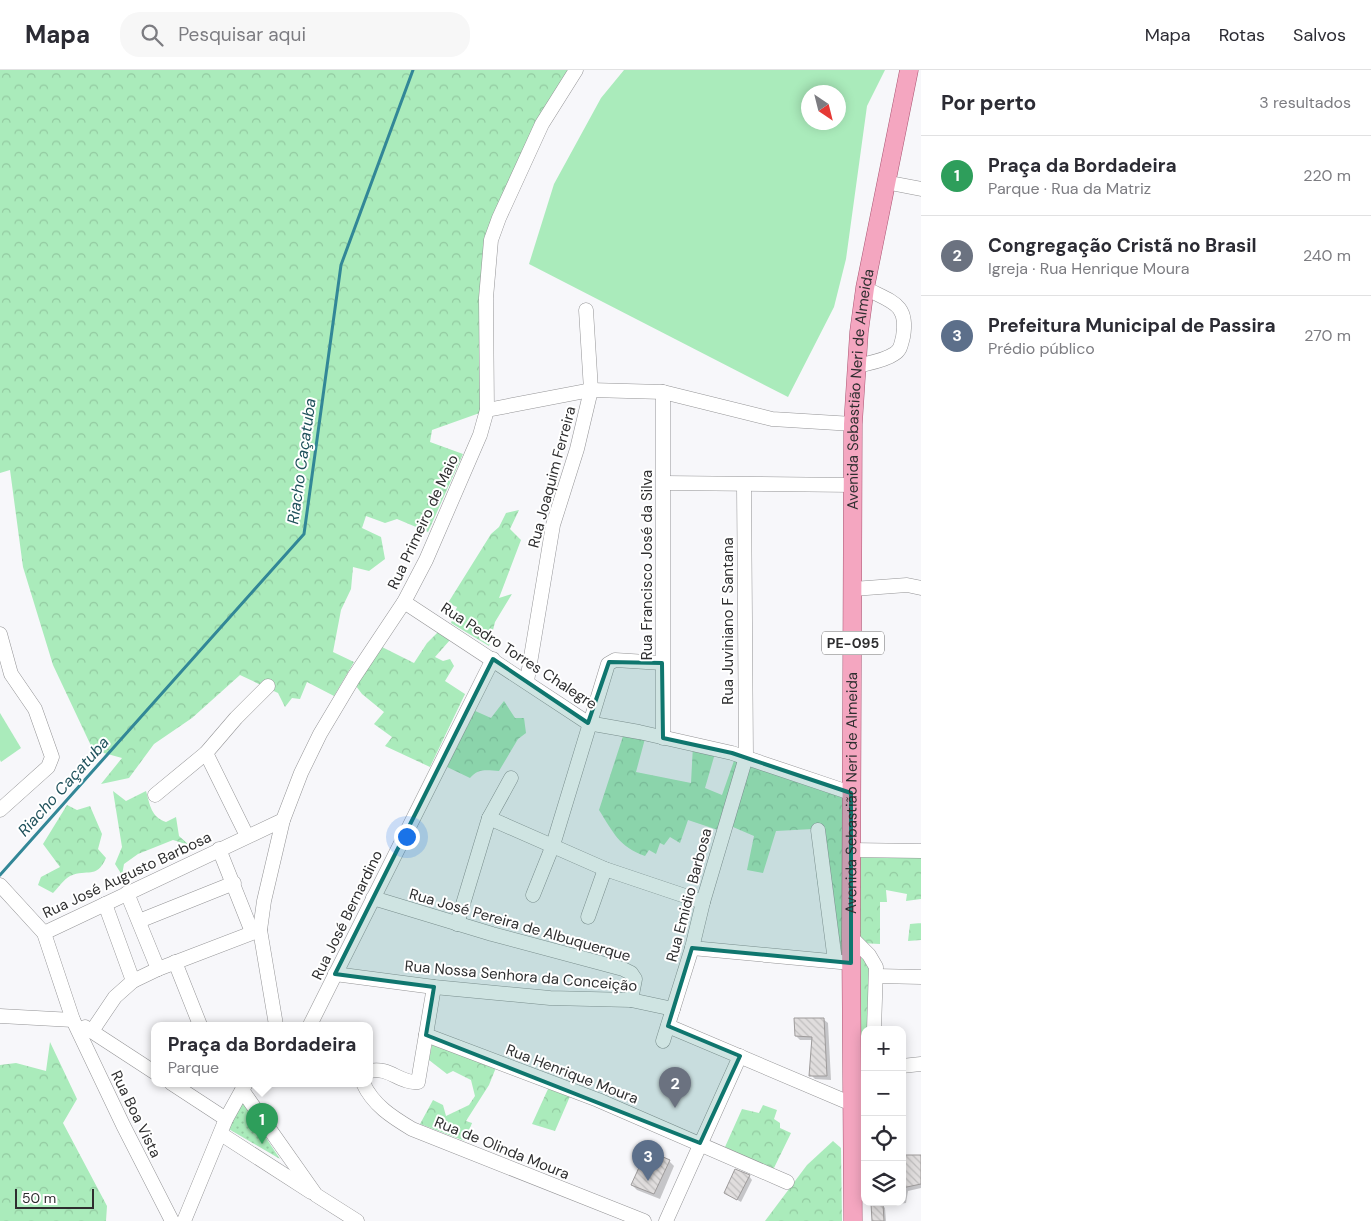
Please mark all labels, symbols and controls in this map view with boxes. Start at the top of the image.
search box [120,12,470,57]
text: Mapa [25,19,90,50]
icon: search [138,21,166,49]
text: Pesquisar aqui [178,22,306,47]
text: Mapa [1145,23,1191,47]
text: Rotas [1219,23,1265,47]
text: Salvos [1293,23,1346,47]
north arrow [801,85,846,130]
text: Por perto [941,89,1036,117]
text: 3 resultados [1259,92,1351,113]
text: Praça da Bordadeira [988,153,1177,178]
text: 1 [954,165,960,186]
text: 220 m [1303,165,1351,186]
text: Parque · Rua da Matriz [988,178,1151,199]
text: Congregação Cristã no Brasil [988,233,1257,258]
text: 2 [952,245,962,266]
text: 240 m [1303,245,1351,266]
text: Igreja · Rua Henrique Moura [988,258,1190,279]
street label: Avenida Sebastião Neri de Almeida [843,267,879,510]
text: Prefeitura Municipal de Passira [988,313,1276,338]
text: 3 [952,325,962,346]
text: 270 m [1304,325,1351,346]
text: Prédio público [988,338,1095,359]
water label: Riacho Caçatuba [282,396,321,525]
street label: Rua Joaquim Ferreira [523,404,581,550]
street label: Rua Primeiro de Maio [383,451,463,593]
street label: Rua Francisco José da Silva [637,470,657,660]
street label: Rua Juviniano F Santana [718,537,738,705]
street label: Rua Pedro Torres Chalegre [437,598,601,714]
road number: PE-095 [822,632,884,654]
street label: Avenida Sebastião Neri de Almeida [841,672,862,914]
water label: Riacho Caçatuba [13,732,114,841]
your location [394,824,420,850]
street label: Rua Emidio Barbosa [662,826,716,964]
street label: Rua José Augusto Barbosa [39,827,215,923]
street label: Rua José Bernardino [307,847,387,983]
street label: Rua José Pereira de Albuquerque [407,884,633,966]
street label: Rua Nossa Senhora da Conceição [404,956,638,996]
popup [151,1022,373,1087]
map controls [861,1026,906,1206]
button: + [861,1026,906,1071]
text: Praça da Bordadeira [168,1032,356,1057]
street label: Rua Henrique Moura [503,1039,641,1109]
text: Parque [168,1057,219,1078]
street label: Rua Boa Vista [106,1067,166,1161]
pin: 2 [659,1067,691,1108]
button: − [861,1071,906,1116]
pin: 1 [246,1103,278,1144]
street label: Rua de Olinda Moura [431,1112,573,1184]
button: locate [861,1116,906,1161]
pin: 3 [632,1140,664,1181]
button: layers [861,1161,906,1206]
scale bar [15,1186,94,1209]
text: 50 m [22,1189,56,1207]

